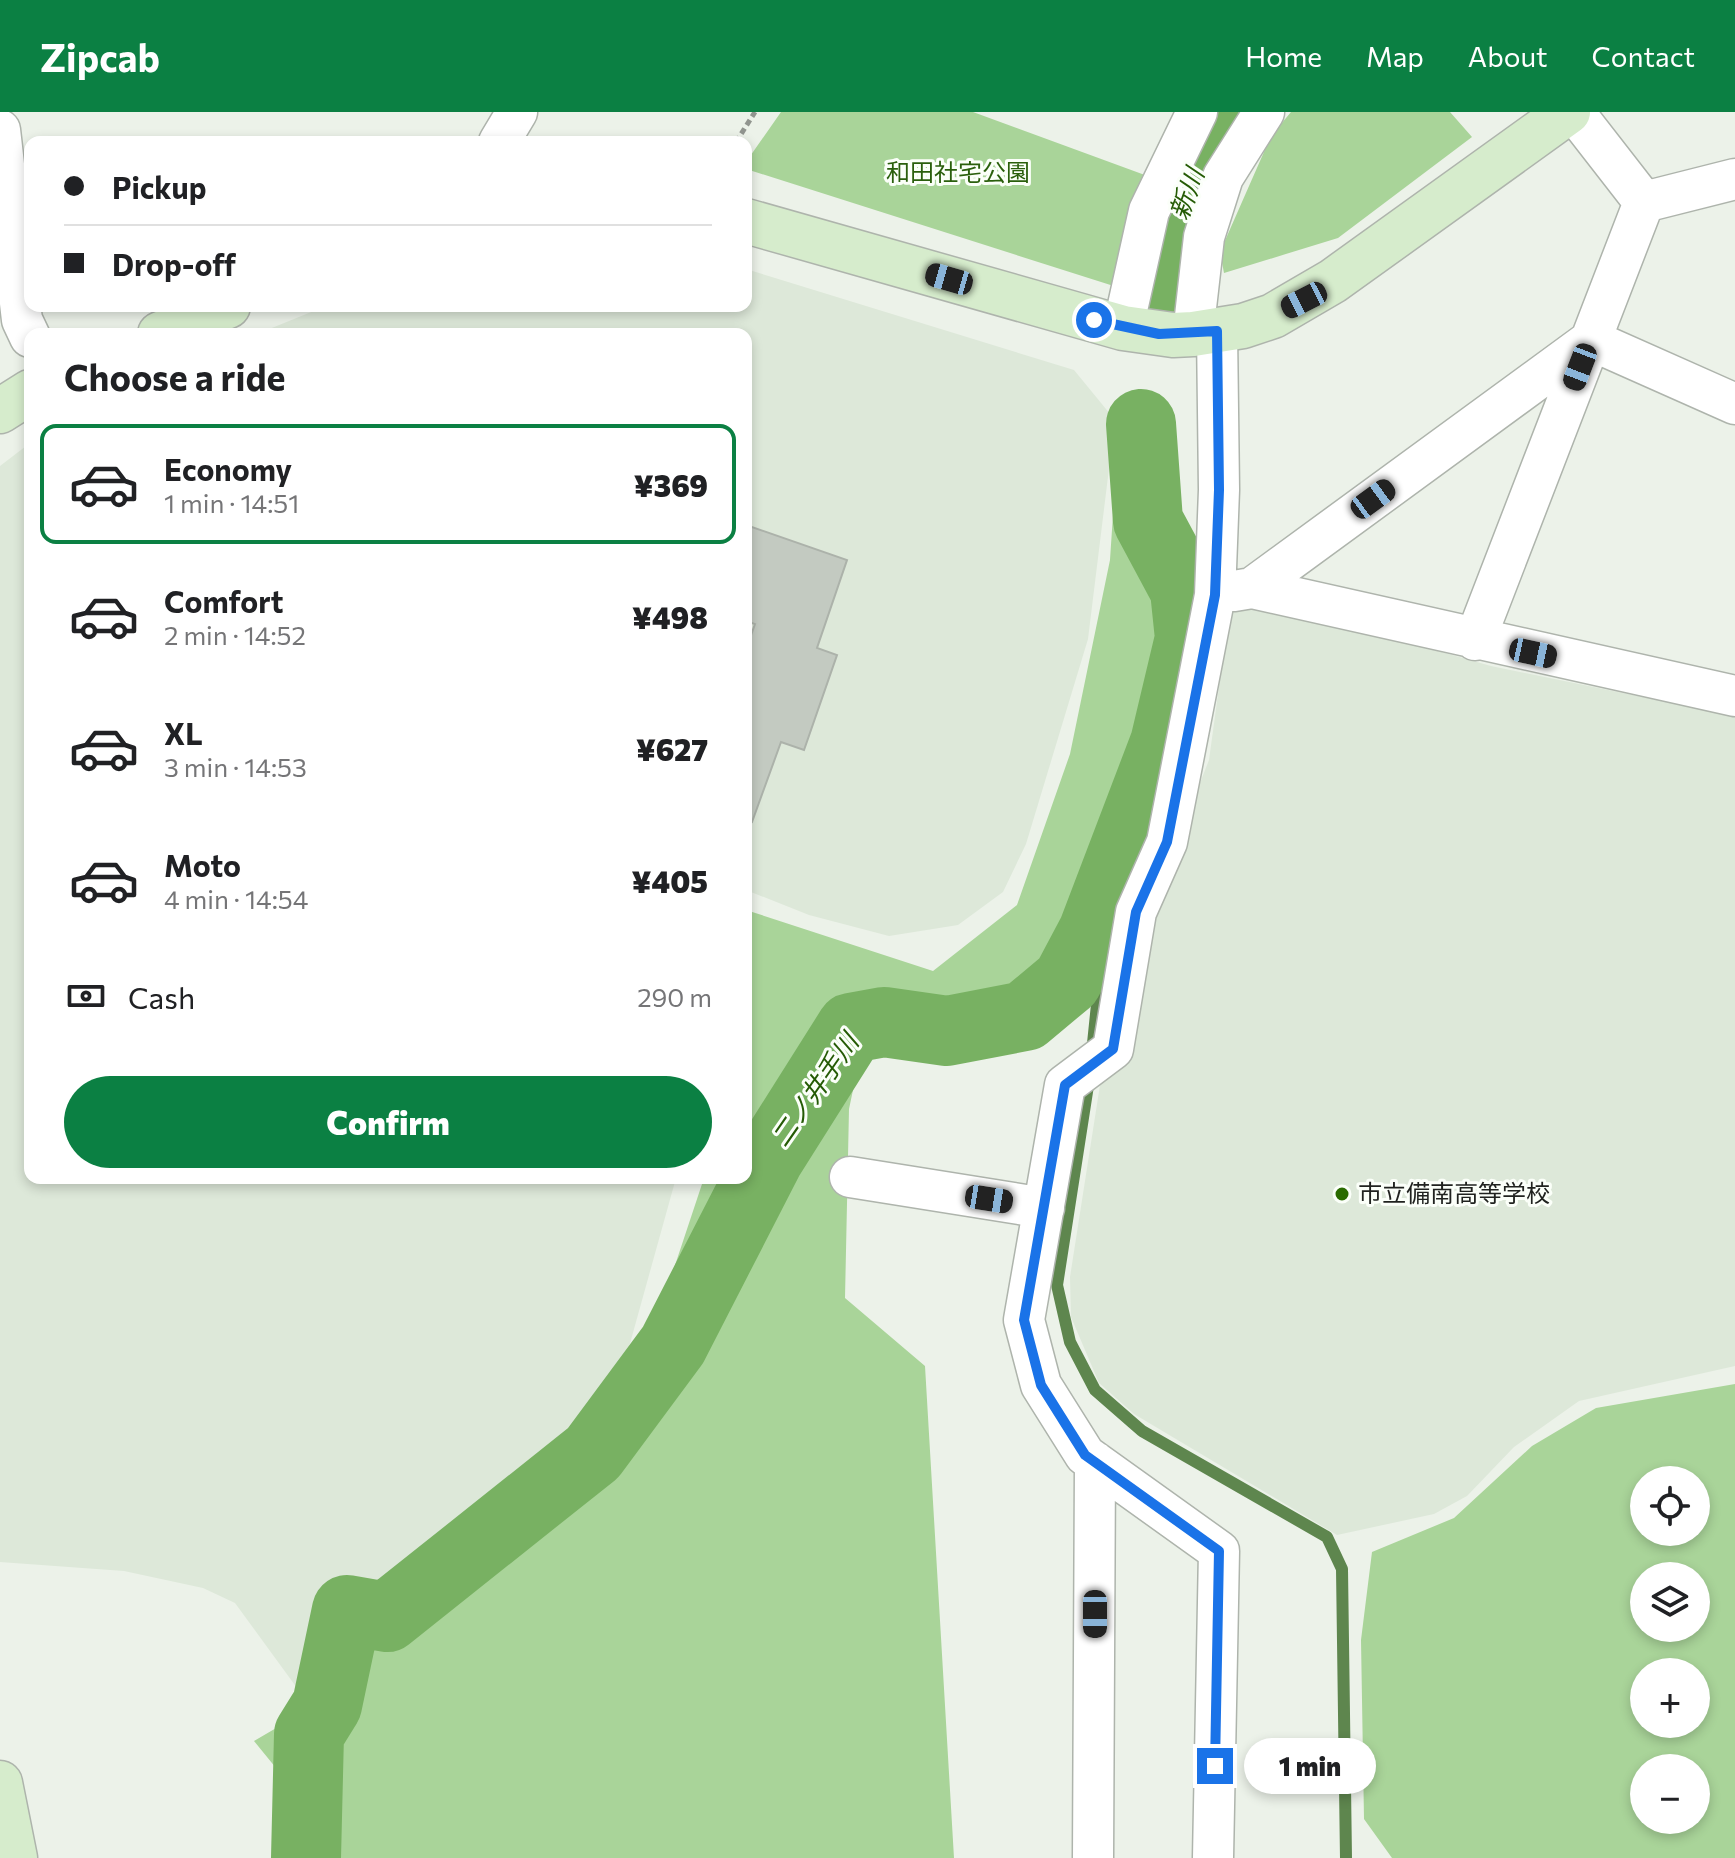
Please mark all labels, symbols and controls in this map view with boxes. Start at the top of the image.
text: Zipcab [40,33,160,80]
text: Home [1245,39,1322,73]
text: Map [1366,39,1424,73]
text: About [1468,39,1548,73]
text: Contact [1592,39,1695,73]
park label: 和田社宅公園 [886,157,1030,186]
water label: 新川 [1162,161,1210,223]
text: Pickup [112,168,206,205]
text: Drop-off [112,245,236,282]
car [923,261,975,297]
car [1277,278,1331,322]
route start [1076,302,1112,338]
car [1560,340,1600,394]
text: Choose a ride [64,354,285,398]
icon: car [68,448,140,520]
text: Economy [164,450,292,487]
text: ¥369 [634,466,708,503]
car [1347,475,1399,523]
text: 1 min · 14:51 [164,487,299,518]
icon: car [68,580,140,652]
text: Comfort [164,582,283,619]
text: ¥498 [632,598,708,635]
text: 2 min · 14:52 [164,619,306,650]
car [1507,636,1559,670]
icon: car [68,712,140,784]
text: XL [164,714,203,751]
text: ¥627 [636,730,708,767]
text: 3 min · 14:53 [164,751,307,782]
icon: car [68,844,140,916]
text: Moto [164,846,241,883]
text: ¥405 [632,862,708,899]
text: 4 min · 14:54 [164,883,308,914]
icon: cash [64,974,108,1018]
text: Cash [128,978,195,1015]
text: 290 m [637,981,712,1012]
water label: 二ノ井手川 [764,1025,865,1151]
button: Confirm [64,1076,712,1168]
place label: 市立備南高等学校 [1358,1178,1550,1207]
car [963,1183,1015,1215]
marker: 市立備南高等学校 [1333,1185,1351,1203]
map controls [1630,1466,1710,1834]
button: locate [1630,1466,1710,1546]
button: layers [1630,1562,1710,1642]
car [1083,1590,1107,1638]
button: + [1630,1658,1710,1738]
callout: 1 min [1243,1738,1375,1794]
route end [1197,1748,1233,1784]
text: 1 min [1279,1750,1341,1781]
button: − [1630,1754,1710,1834]

